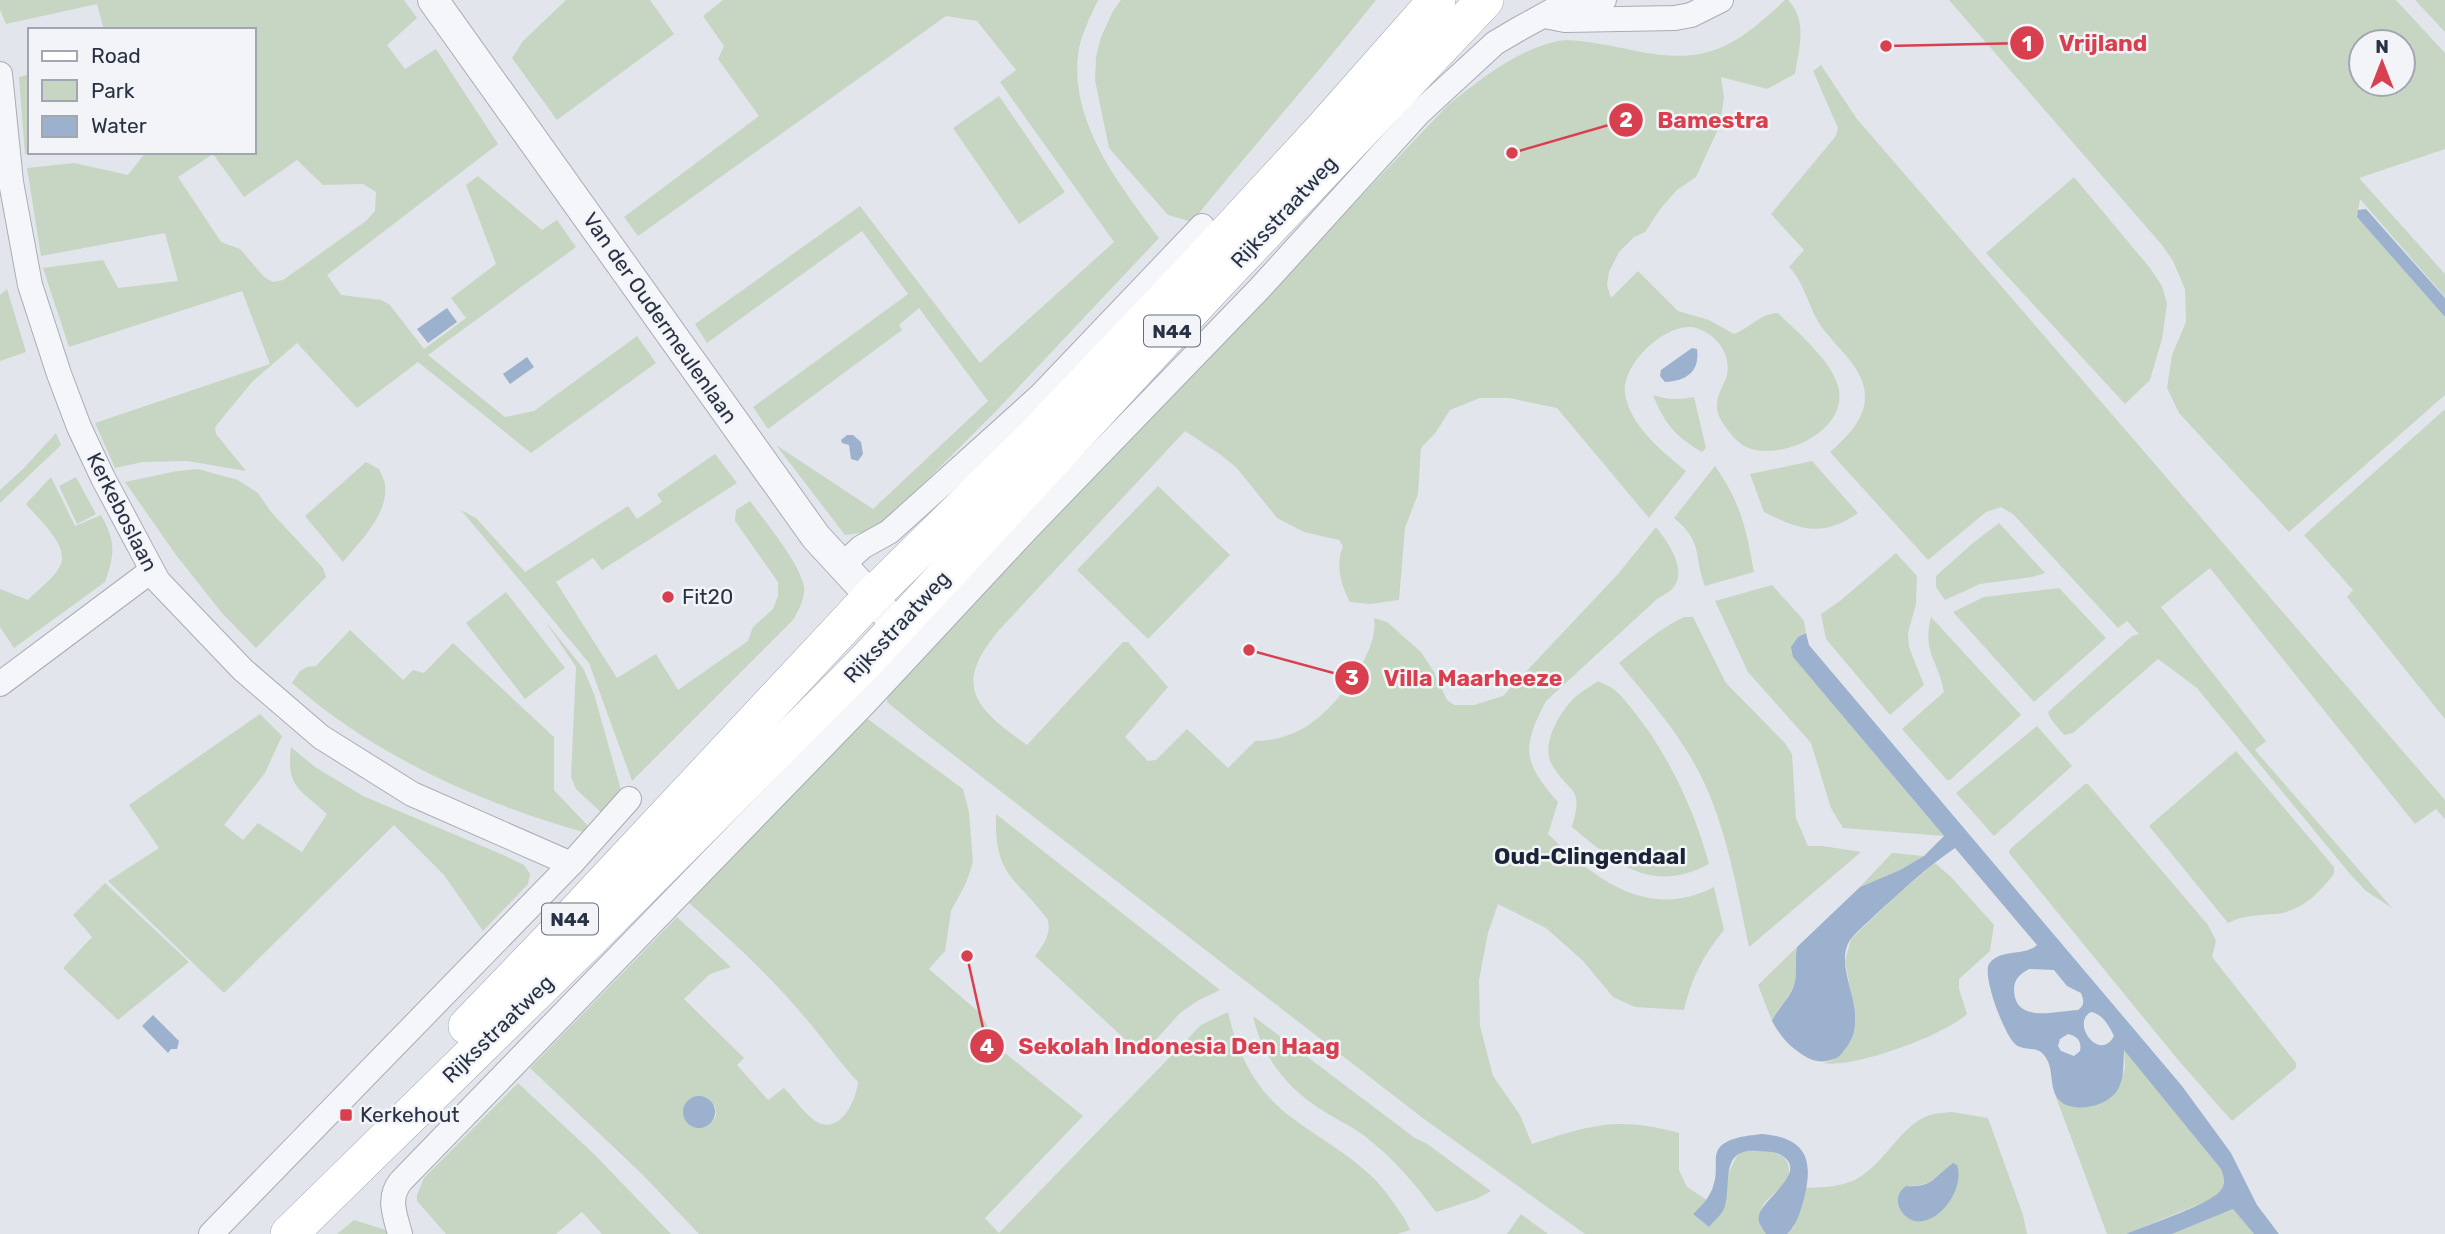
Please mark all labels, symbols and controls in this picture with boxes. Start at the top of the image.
callout: Vrijland [2010,21,2161,65]
legend [28,28,256,154]
north arrow [2347,28,2417,98]
text: Vrijland [2059,29,2147,57]
text: 1 [2022,31,2032,56]
text: N [2375,35,2389,58]
text: Road [91,43,141,68]
text: Park [91,78,135,103]
callout: Bamestra [1608,98,1783,142]
text: Bamestra [1657,106,1769,134]
text: 2 [1619,107,1633,132]
text: Water [91,113,147,138]
street label: Rijksstraatweg [1225,150,1342,273]
street label: Van der Oudermeulenlaan [578,207,743,428]
road number: N44 [1144,316,1200,346]
street label: Kerkeboslaan [82,448,163,575]
street label: Rijksstraatweg [838,565,955,688]
place label: Fit20 [682,584,733,609]
marker: Fit20 [660,589,676,605]
callout: Villa Maarheeze [1334,656,1576,700]
text: Villa Maarheeze [1383,664,1563,692]
text: 3 [1345,665,1359,690]
district label: Oud-Clingendaal [1494,842,1686,870]
road number: N44 [542,903,598,934]
street label: Rijksstraatweg [437,970,558,1088]
callout: Sekolah Indonesia Den Haag [970,1024,1354,1068]
text: Sekolah Indonesia Den Haag [1018,1032,1340,1060]
text: 4 [980,1034,994,1059]
place label: Kerkehout [360,1102,460,1127]
marker: Kerkehout [338,1107,354,1123]

